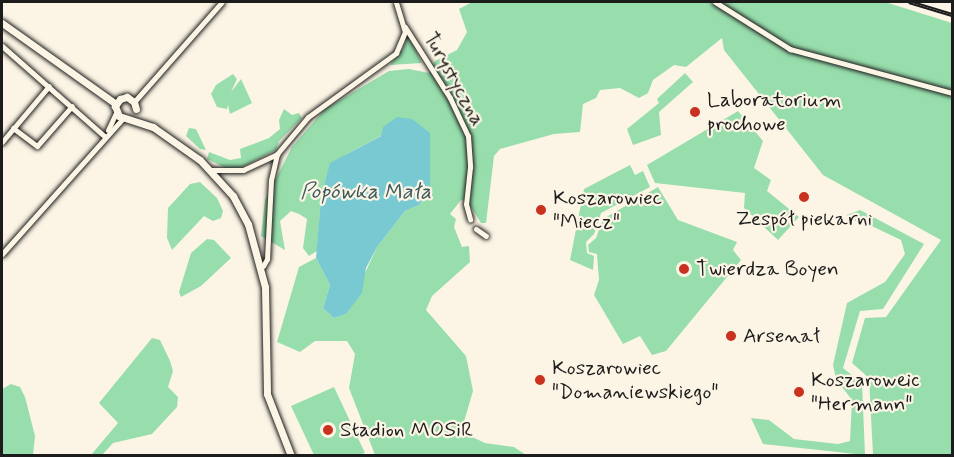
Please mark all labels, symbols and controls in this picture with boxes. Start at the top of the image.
street label: Turystyczna [418,28,490,130]
place label: Laboratorium prochowe [707,87,841,137]
marker: Laboratorium prochowe [688,105,702,119]
water label: Popówka Mała [299,180,433,206]
place label: Koszarowiec "Miecz" [553,185,662,235]
marker: Zespół piekarni [797,190,811,204]
marker: Koszarowiec "Miecz" [534,203,548,217]
place label: Zespół piekarni [736,206,872,232]
place label: Twierdza Boyen [696,256,844,282]
marker: Twierdza Boyen [677,262,691,276]
place label: Arsenał [743,323,820,349]
marker: Arsenał [724,329,738,343]
place label: Koszarowiec "Domaniewskiego" [552,355,718,405]
place label: Koszaroweic "Hermann" [811,367,919,417]
marker: Koszarowiec "Domaniewskiego" [533,373,547,387]
marker: Koszaroweic "Hermann" [792,385,806,399]
place label: Stadion MOSiR [340,417,473,443]
marker: Stadion MOSiR [321,423,335,437]

